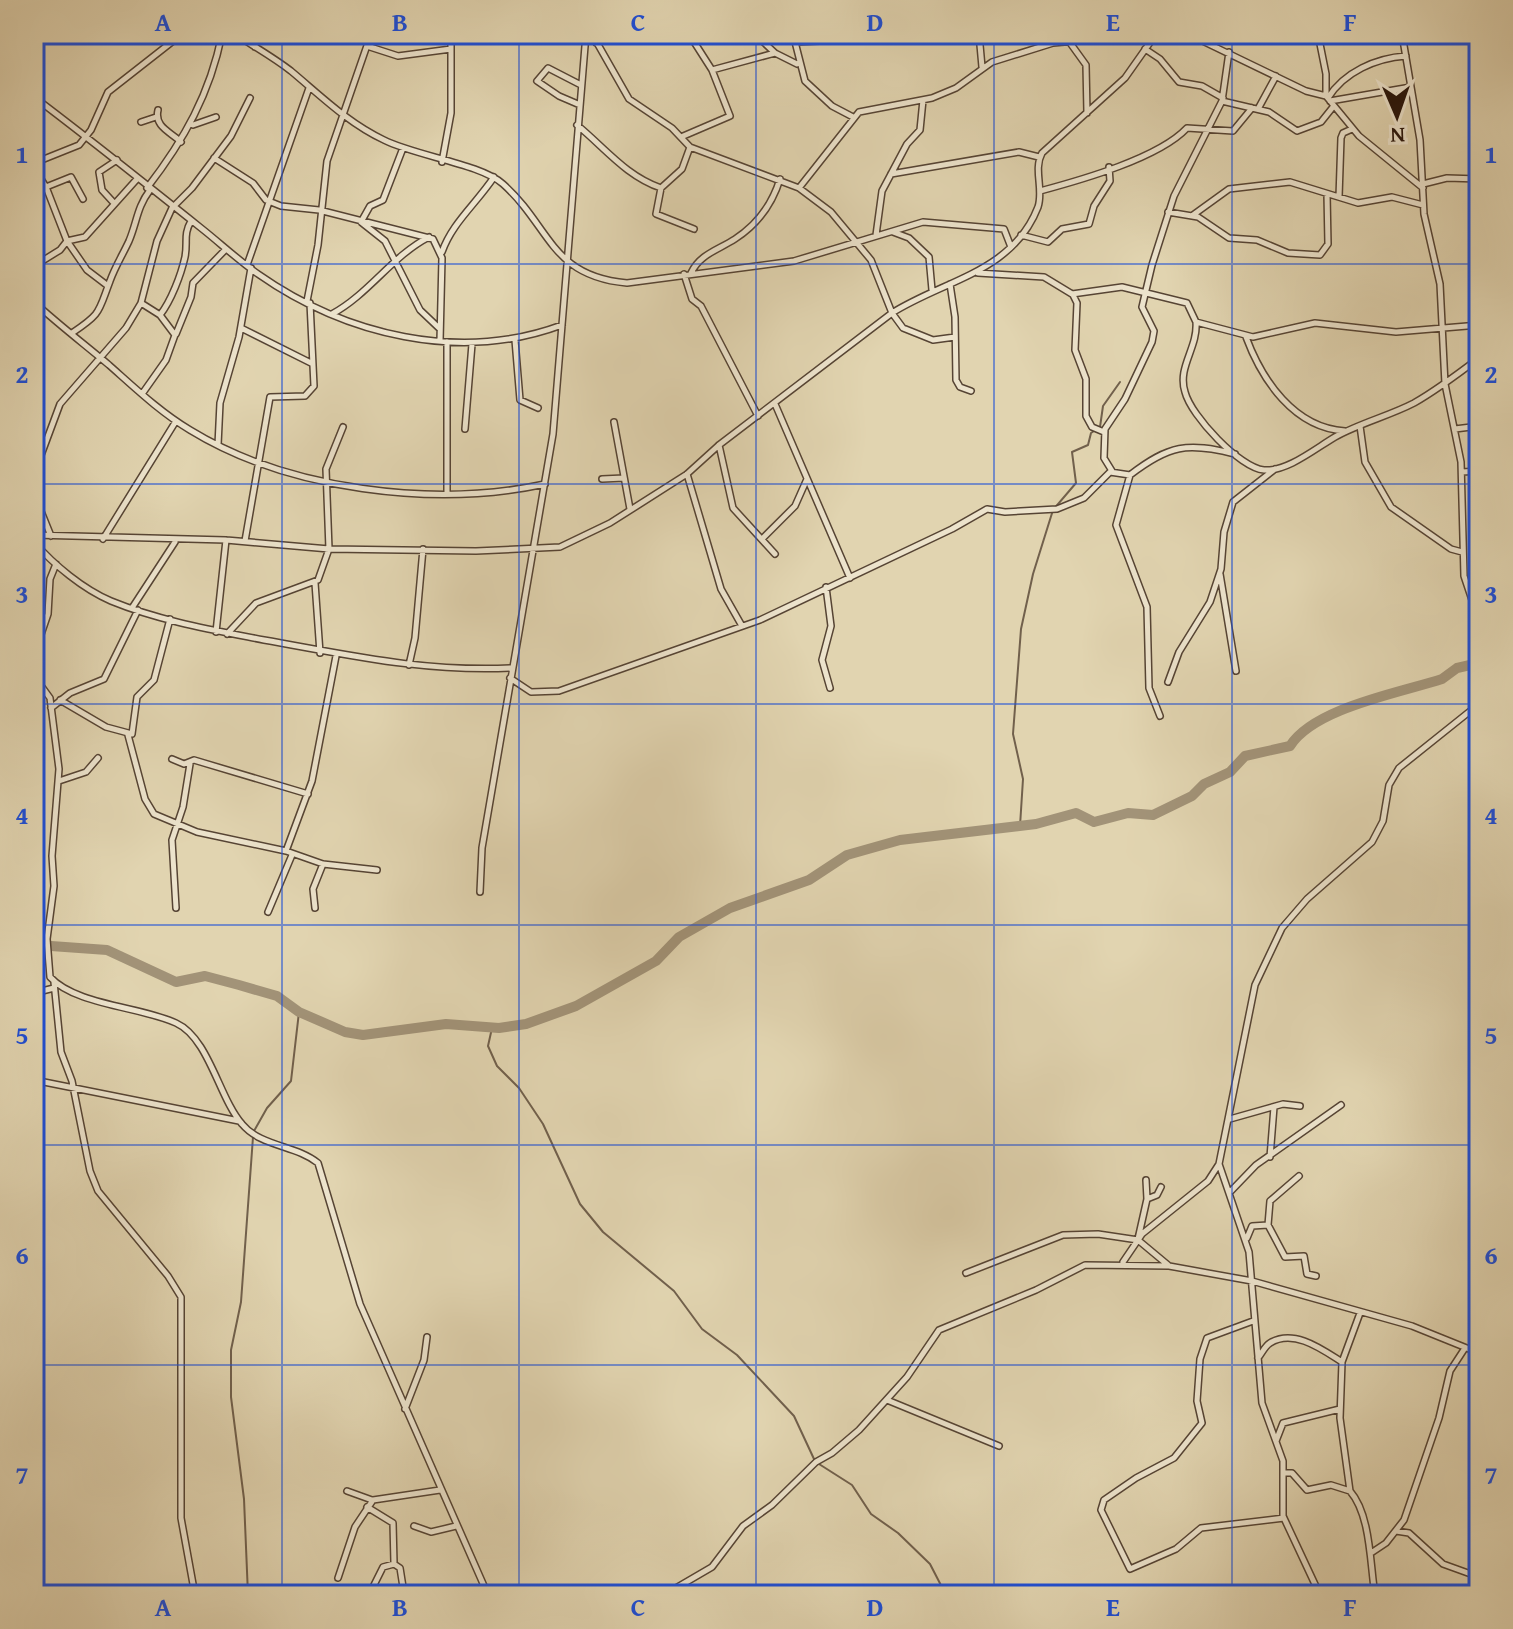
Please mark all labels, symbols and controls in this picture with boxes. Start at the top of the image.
text: A [155,2,172,41]
text: B [392,2,408,41]
text: C [631,2,645,41]
text: D [867,2,883,41]
text: E [1106,2,1120,41]
text: F [1343,2,1357,41]
north arrow [1357,76,1437,156]
text: N [1390,120,1406,152]
text: 1 [15,134,29,173]
text: 1 [1484,134,1498,173]
text: 2 [15,354,29,393]
text: 2 [1484,354,1498,393]
text: 3 [15,574,29,613]
text: 3 [1484,574,1498,613]
text: 4 [15,795,29,834]
text: 4 [1484,795,1498,834]
text: 5 [15,1015,29,1054]
text: 5 [1484,1015,1498,1054]
text: 6 [15,1235,29,1274]
text: 6 [1484,1235,1498,1274]
text: 7 [15,1455,29,1494]
text: 7 [1484,1455,1498,1494]
text: A [155,1587,172,1626]
text: B [392,1587,408,1626]
text: C [631,1587,645,1626]
text: D [867,1587,883,1626]
text: E [1106,1587,1120,1626]
text: F [1343,1587,1357,1626]

